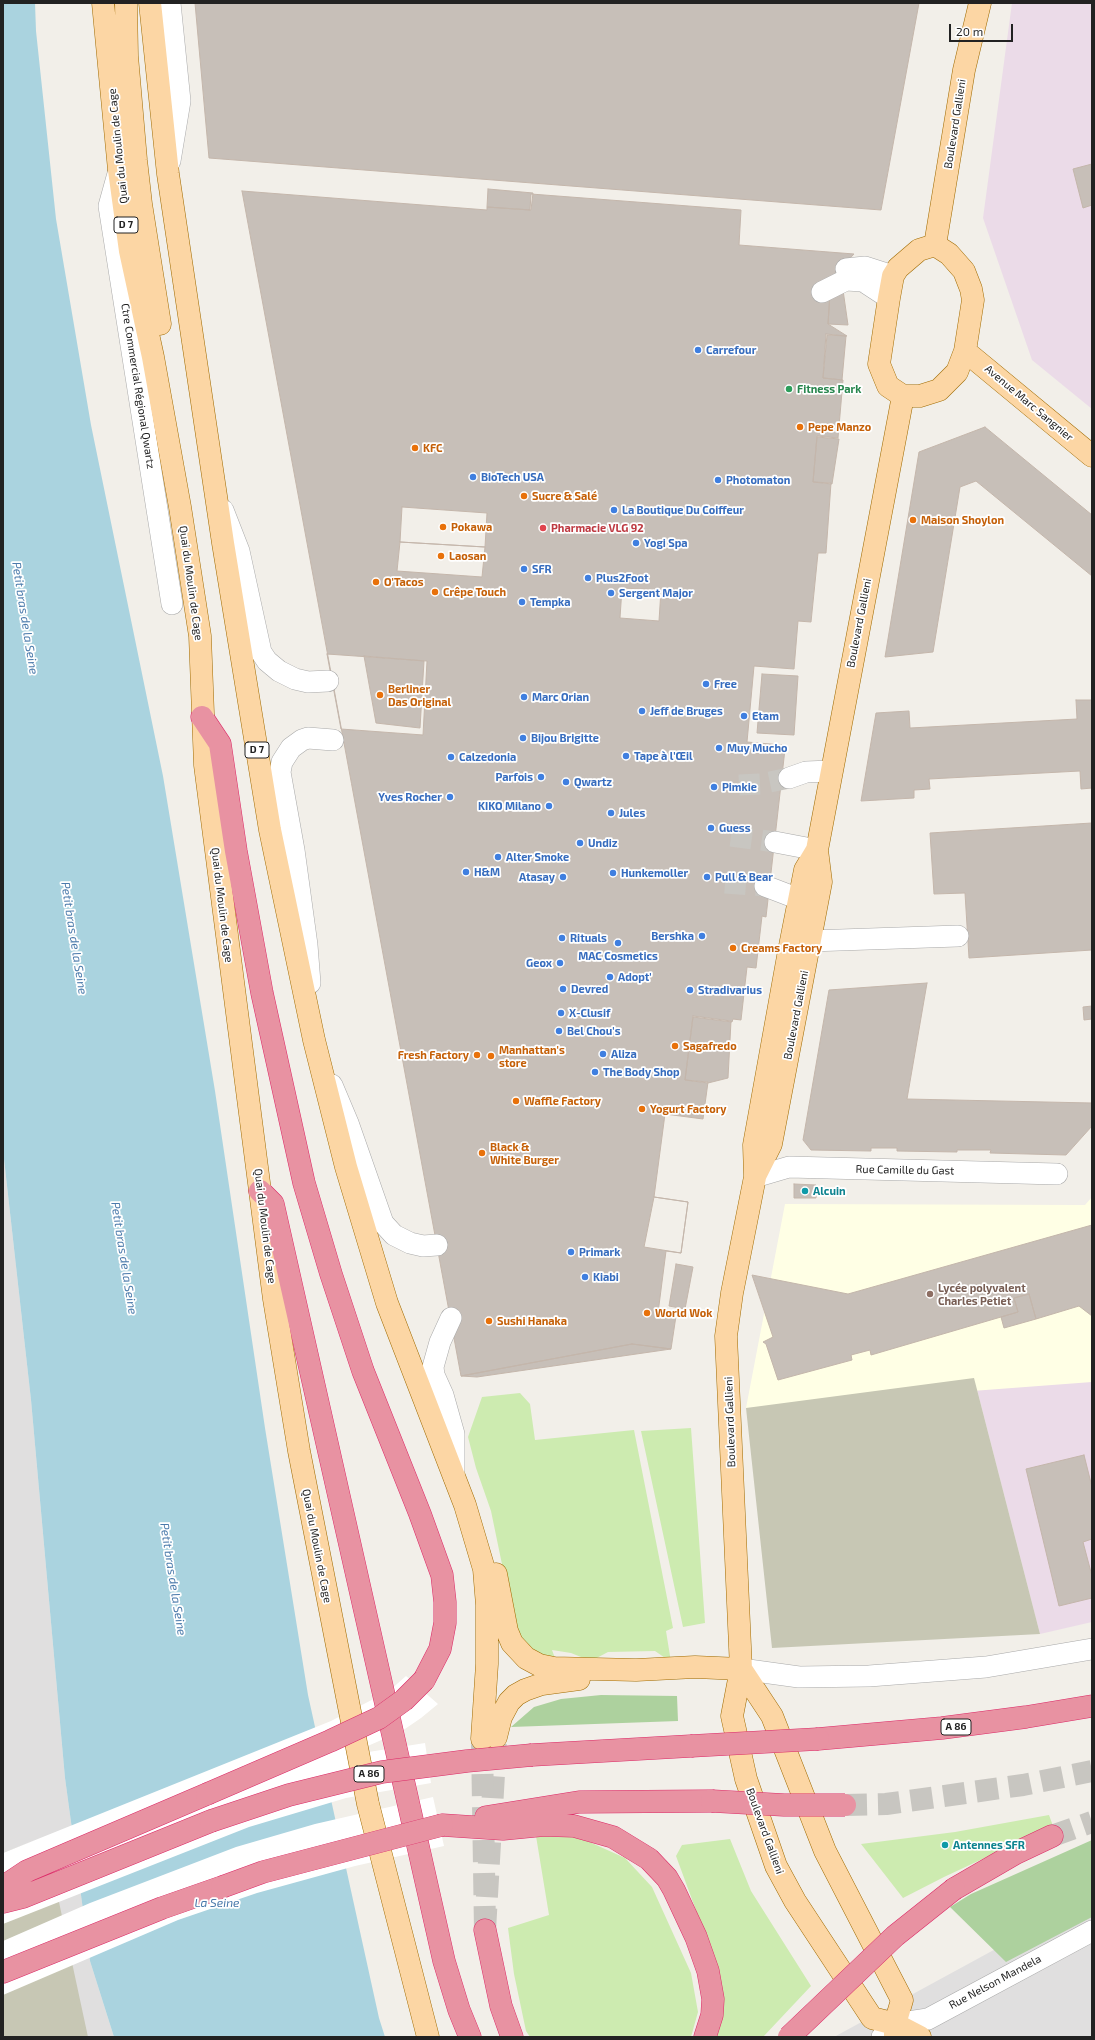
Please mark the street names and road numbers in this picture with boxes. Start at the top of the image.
street label: Boulevard Gallieni [941,78,969,170]
street label: Quai du Moulin de Cage [105,88,131,204]
road number: D 7 [114,217,138,233]
street label: Ctre Commercial Régional Qwartz [118,302,158,470]
street label: Avenue Marc Sangnier [982,362,1076,444]
street label: Quai du Moulin de Cage [176,525,206,641]
street label: Boulevard Gallieni [844,577,874,669]
road number: D 7 [245,742,269,758]
street label: Quai du Moulin de Cage [208,847,236,963]
street label: Boulevard Gallieni [781,969,811,1061]
street label: Rue Camille du Gast [856,1163,954,1177]
street label: Quai du Moulin de Cage [251,1168,279,1284]
street label: Boulevard Gallieni [722,1377,738,1467]
street label: Quai du Moulin de Cage [299,1488,335,1604]
road number: A 86 [941,1719,971,1735]
road number: A 86 [354,1766,384,1782]
street label: Boulevard Gallieni [743,1786,787,1876]
street label: Rue Nelson Mandela [947,1952,1043,2012]

